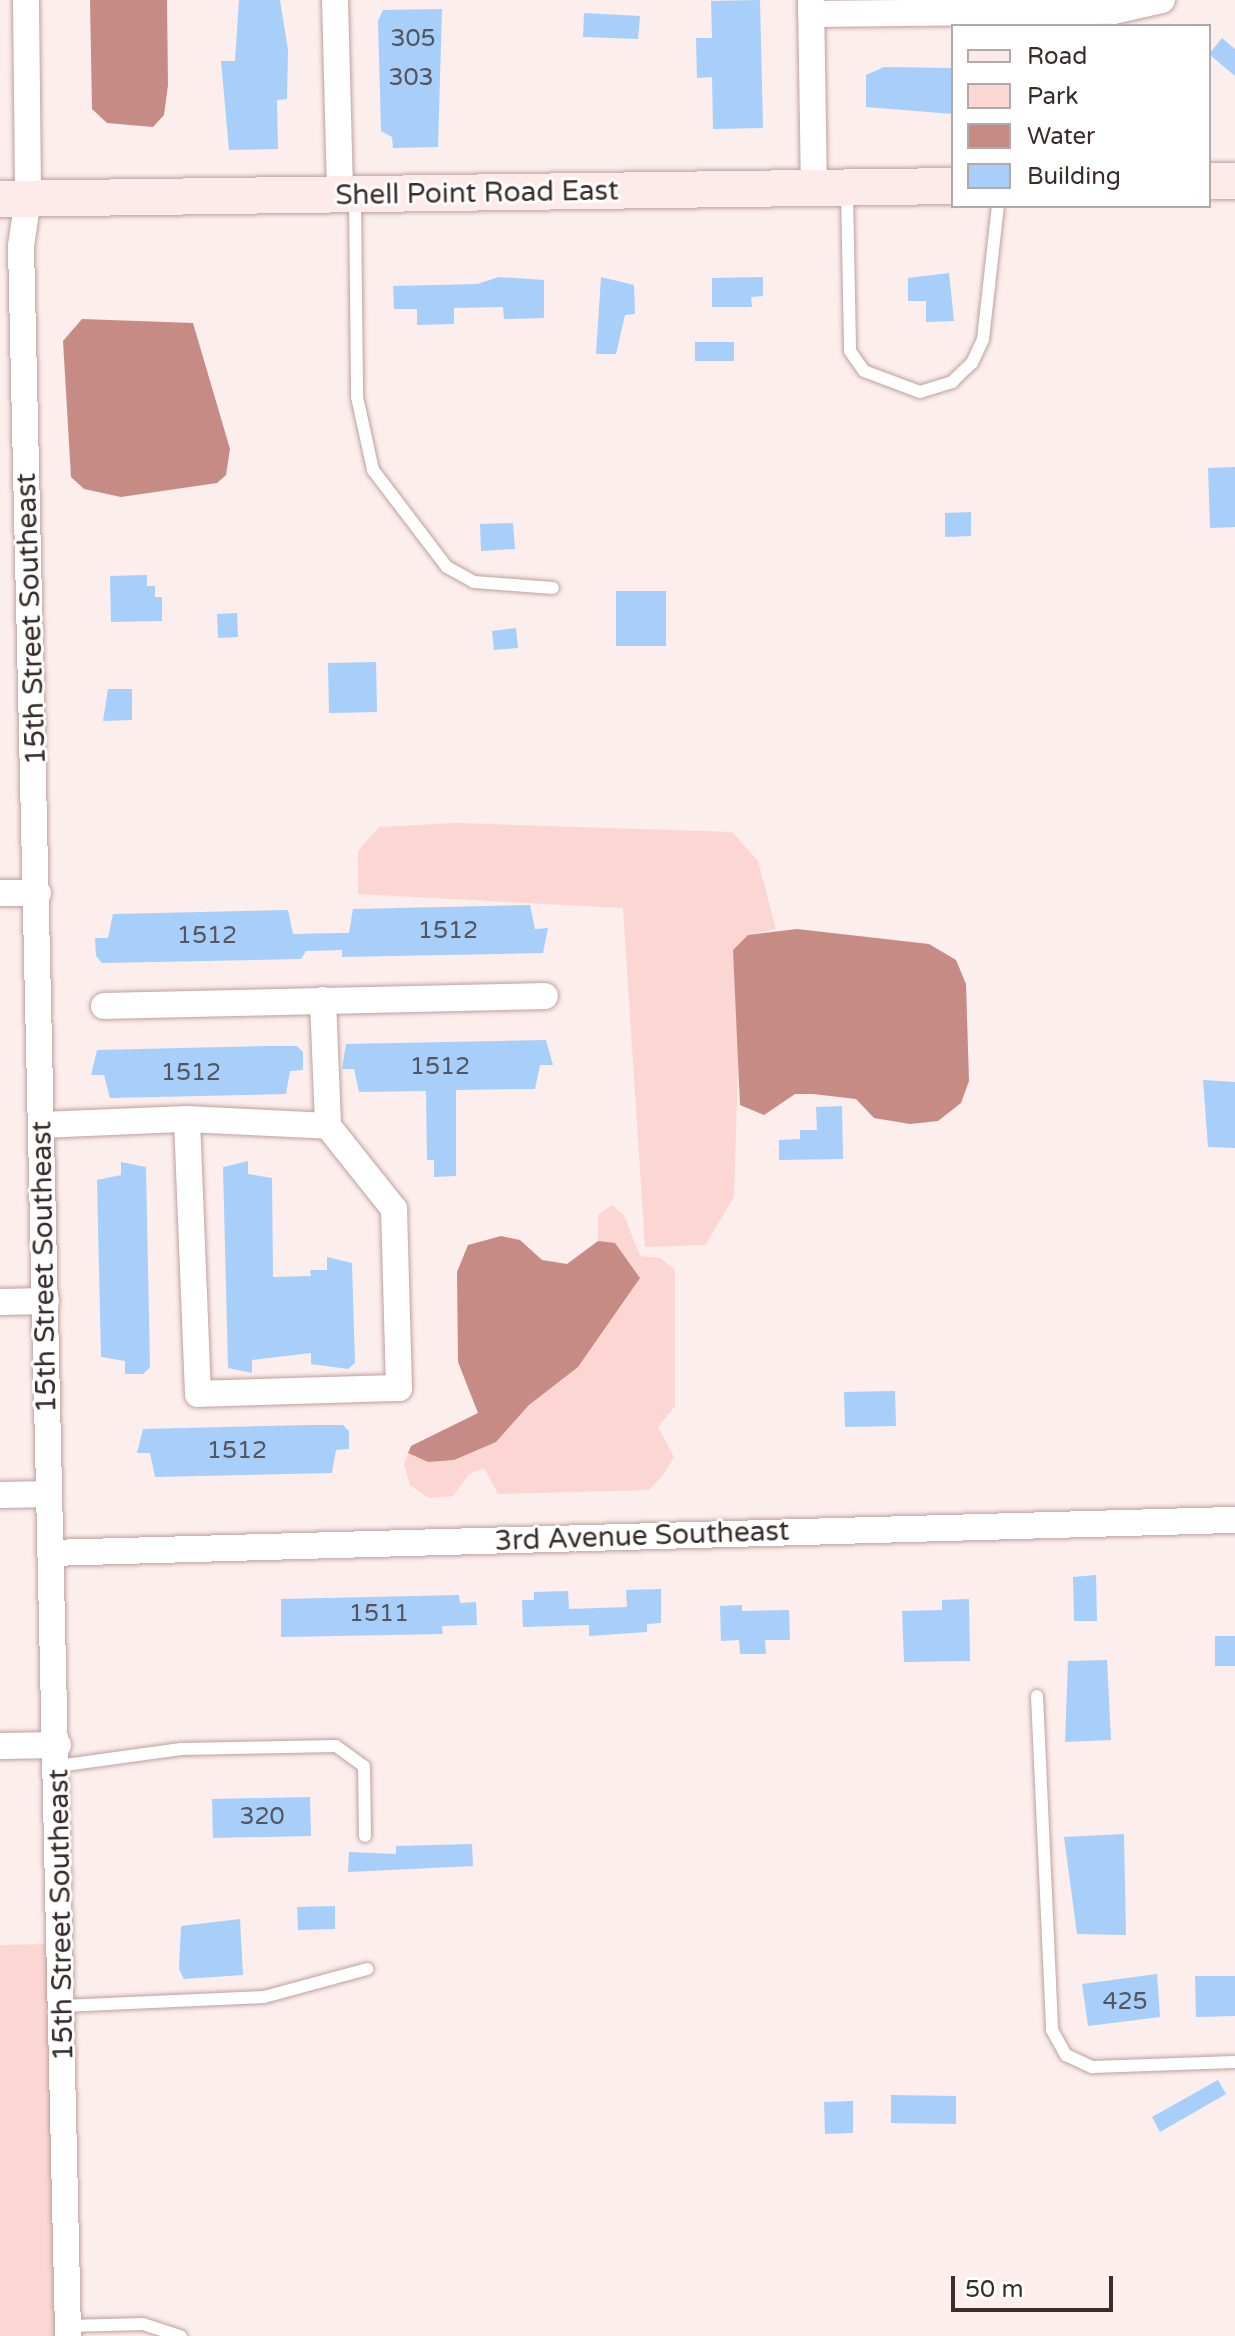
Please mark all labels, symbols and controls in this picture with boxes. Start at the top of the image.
legend [951,24,1211,208]
house number: 305 [390,25,436,53]
text: Road [1027,42,1087,71]
house number: 303 [388,64,434,92]
text: Park [1027,82,1078,111]
text: Water [1027,122,1095,151]
text: Building [1027,162,1121,191]
street label: Shell Point Road East [335,174,619,212]
street label: 15th Street Southeast [9,472,53,766]
house number: 1512 [418,917,478,945]
house number: 1512 [177,922,237,950]
house number: 1512 [410,1053,470,1081]
house number: 1512 [161,1059,221,1087]
street label: 15th Street Southeast [25,1121,63,1413]
house number: 1512 [207,1437,267,1465]
street label: 3rd Avenue Southeast [494,1514,790,1558]
house number: 1511 [349,1600,409,1628]
street label: 15th Street Southeast [42,1769,80,2061]
house number: 320 [239,1803,285,1831]
house number: 425 [1102,1988,1148,2016]
scale bar [955,2260,1117,2310]
text: 50 m [965,2275,1023,2304]

